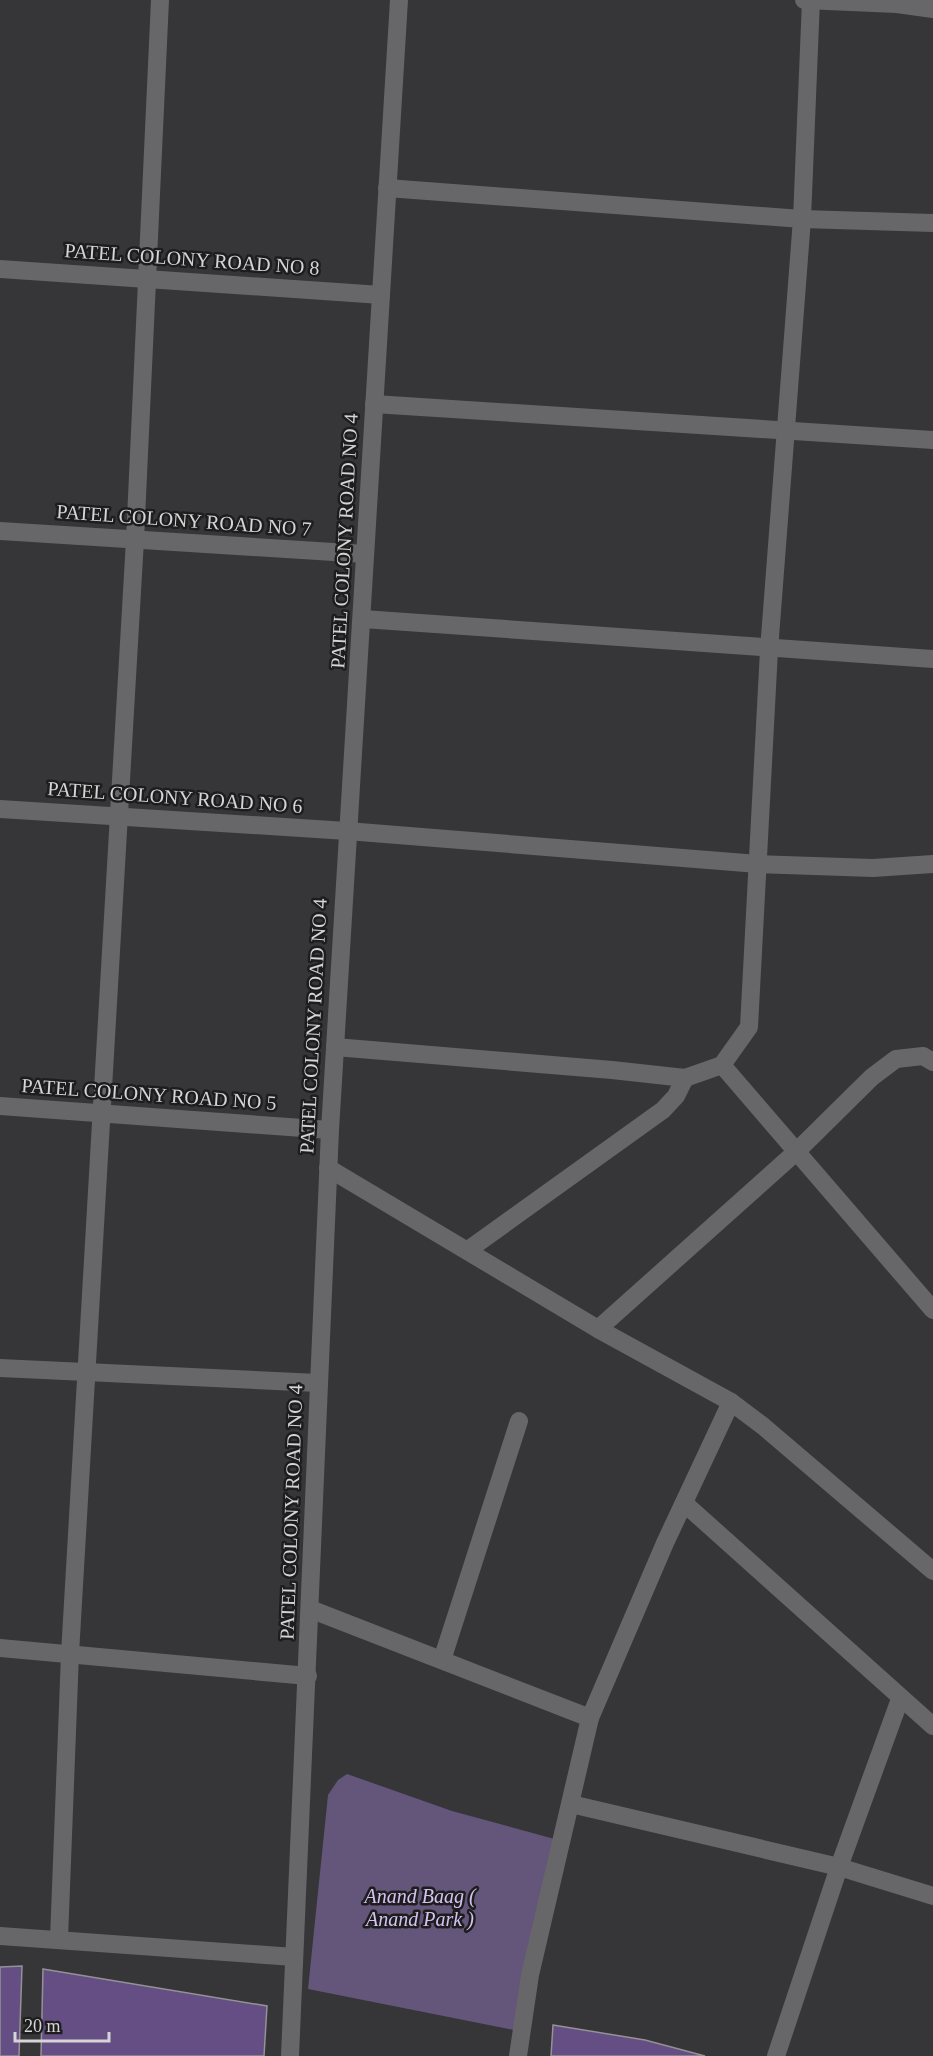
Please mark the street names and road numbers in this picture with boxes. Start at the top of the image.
street label: PATEL COLONY ROAD NO 8 [64,239,320,279]
street label: PATEL COLONY ROAD NO 4 [326,413,362,669]
street label: PATEL COLONY ROAD NO 7 [56,500,312,540]
street label: PATEL COLONY ROAD NO 6 [47,777,303,817]
street label: PATEL COLONY ROAD NO 4 [295,898,331,1154]
street label: PATEL COLONY ROAD NO 5 [21,1074,277,1114]
street label: PATEL COLONY ROAD NO 4 [276,1384,306,1640]

